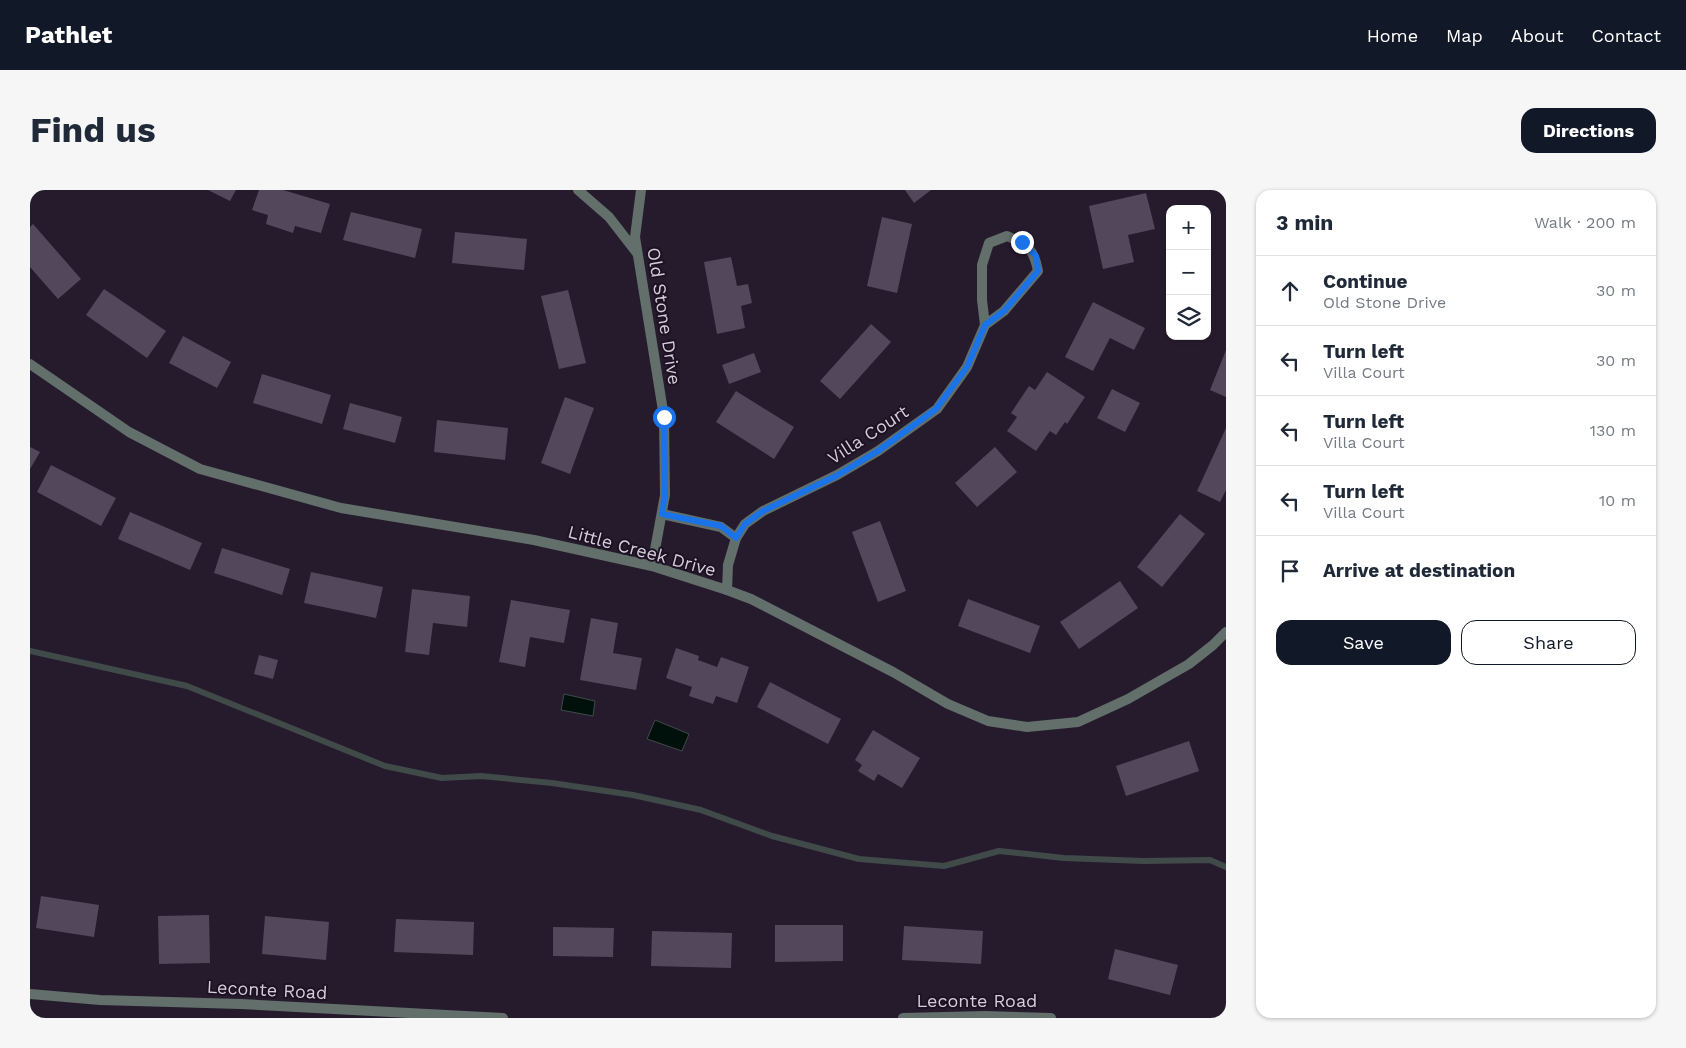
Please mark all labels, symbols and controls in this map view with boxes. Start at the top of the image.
text: Pathlet [25,21,112,49]
text: Home [1367,25,1418,46]
text: Map [1446,25,1483,46]
text: About [1511,25,1563,46]
text: Contact [1591,25,1661,46]
button: Directions [1521,108,1656,153]
text: Find us [30,109,156,151]
map controls [1166,205,1211,340]
button: + [1166,205,1211,250]
text: 3 min [1276,210,1333,235]
text: Walk · 200 m [1534,213,1636,232]
route end [1011,231,1034,254]
street label: Old Stone Drive [643,246,686,386]
button: − [1166,250,1211,295]
text: Continue [1323,270,1407,293]
icon: ahead [1276,277,1304,305]
text: 30 m [1596,281,1636,300]
text: Old Stone Drive [1323,293,1446,312]
button: layers [1166,295,1211,340]
text: Turn left [1323,340,1404,363]
icon: left [1276,347,1304,375]
text: 30 m [1596,351,1636,370]
text: Villa Court [1323,363,1405,382]
street label: Villa Court [823,400,912,468]
route start [653,406,676,429]
text: Turn left [1323,410,1404,433]
icon: left [1276,417,1304,445]
text: 130 m [1590,421,1636,440]
text: Villa Court [1323,433,1405,452]
text: Turn left [1323,480,1404,503]
icon: left [1276,487,1304,515]
text: 10 m [1599,491,1636,510]
text: Villa Court [1323,503,1405,522]
street label: Little Creek Drive [566,521,718,580]
icon: arrive [1276,557,1304,585]
text: Arrive at destination [1323,559,1515,582]
button: Save [1276,620,1451,665]
button: Share [1461,620,1636,665]
street label: Leconte Road [206,976,328,1003]
street label: Leconte Road [917,990,1037,1011]

